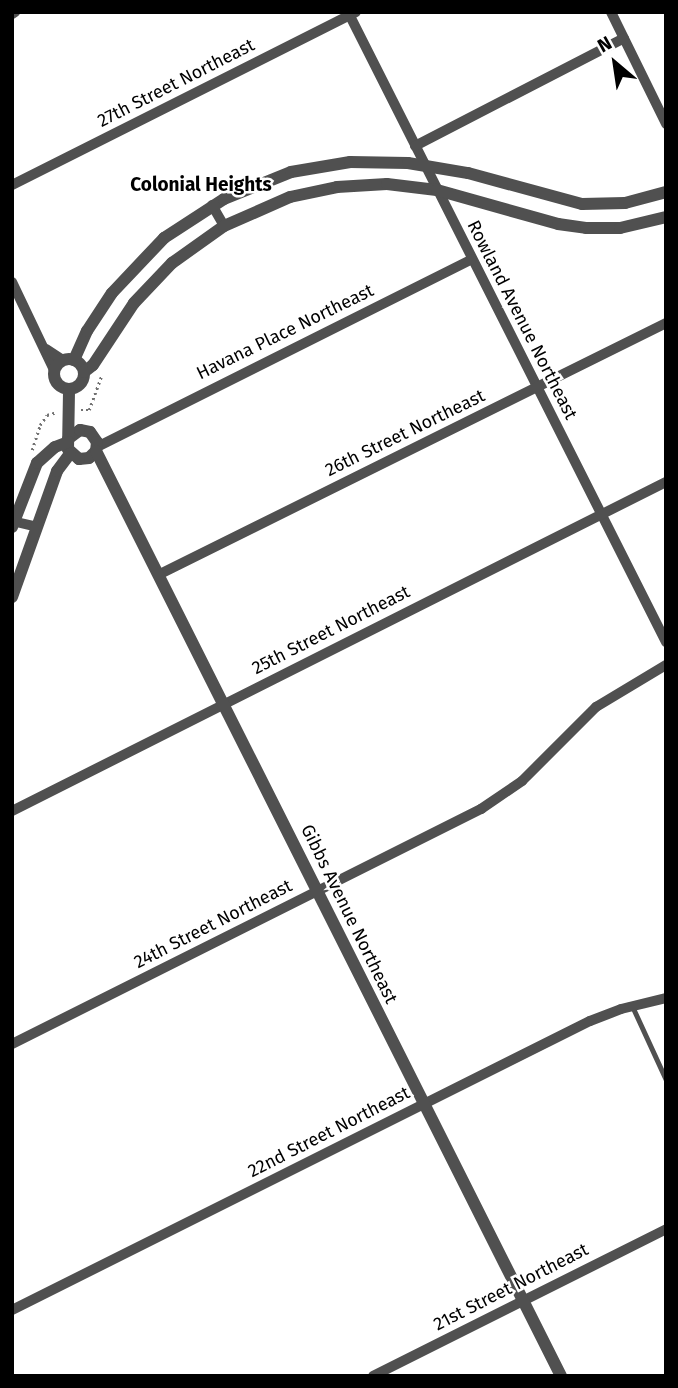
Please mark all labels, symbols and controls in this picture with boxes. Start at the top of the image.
north arrow [580,28,650,98]
text: N [593,31,616,57]
street label: 27th Street Northeast [94,34,258,132]
district label: Colonial Heights [130,174,272,196]
street label: Rowland Avenue Northeast [462,217,582,423]
street label: Havana Place Northeast [193,280,377,384]
street label: 26th Street Northeast [322,385,488,481]
street label: 25th Street Northeast [249,581,413,679]
street label: Gibbs Avenue Northeast [296,821,402,1007]
street label: 24th Street Northeast [130,875,296,973]
street label: 22nd Street Northeast [245,1082,413,1182]
street label: 21st Street Northeast [430,1239,592,1335]

